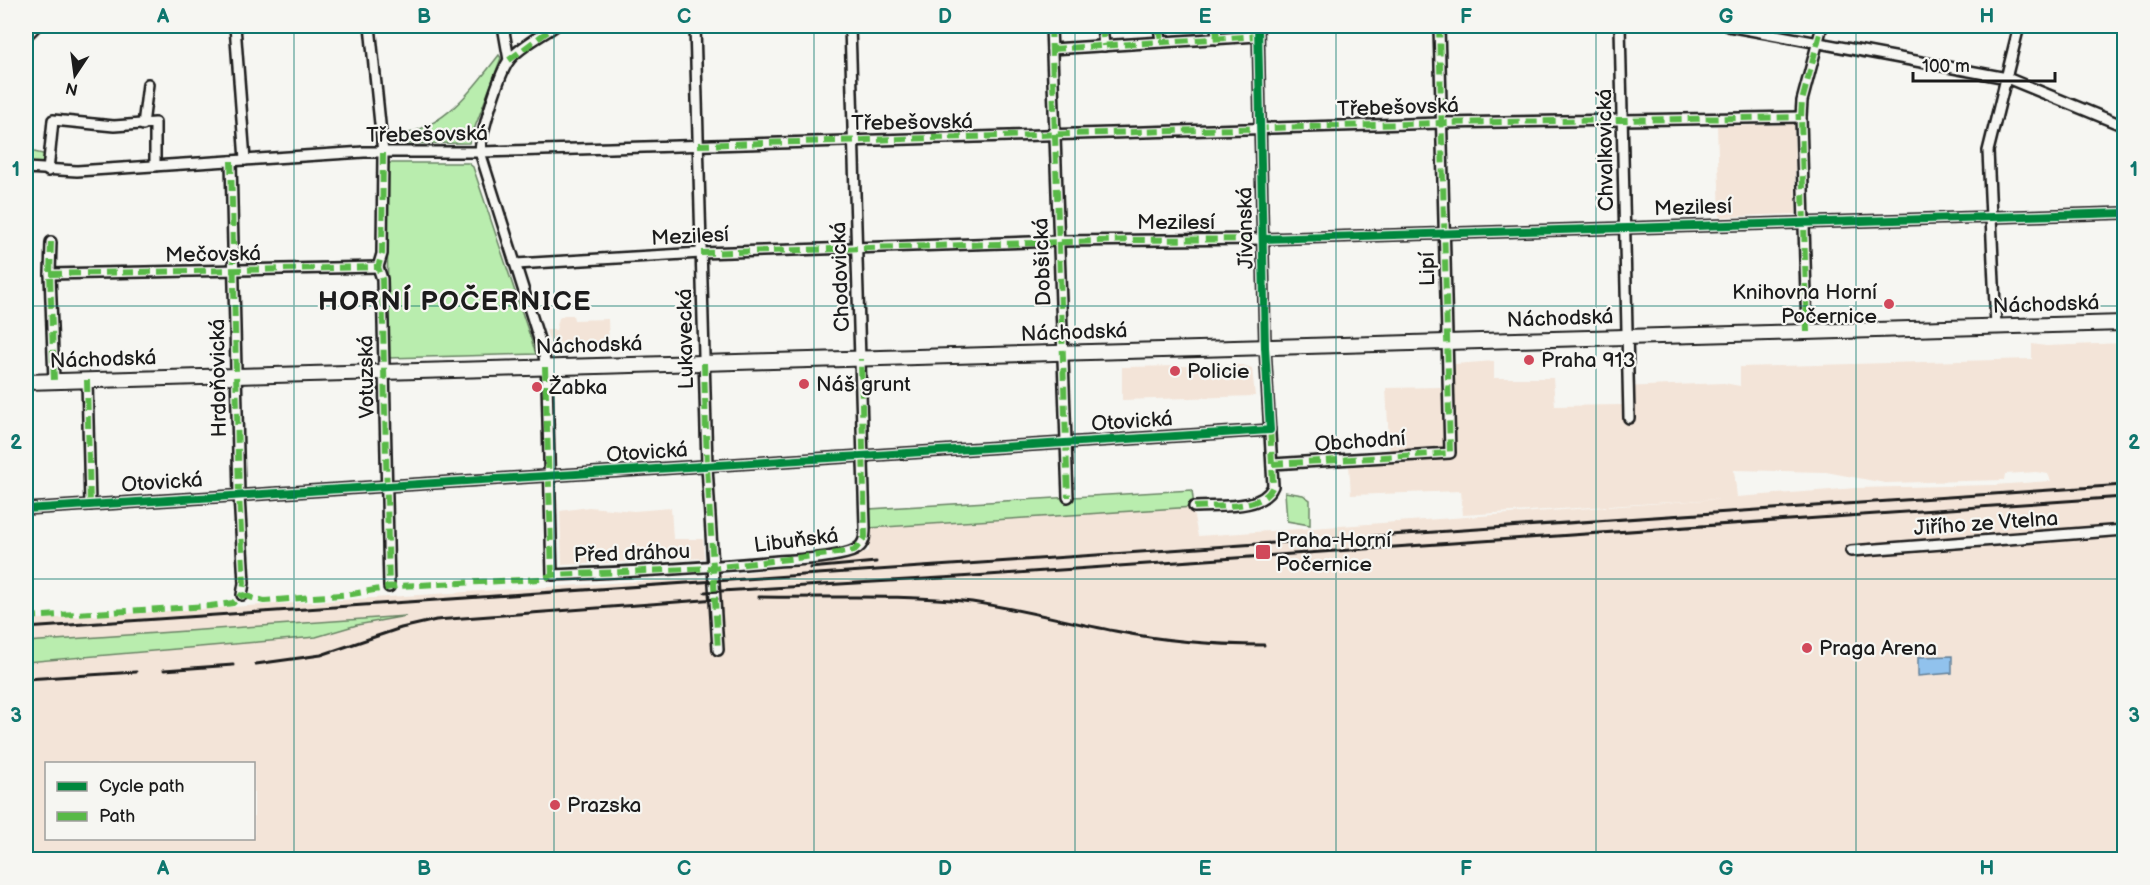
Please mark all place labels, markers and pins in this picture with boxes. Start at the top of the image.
place label: Knihovna Horní Počernice [1732,280,1878,329]
marker: Knihovna Horní Počernice [1882,297,1896,311]
place label: Praha 913 [1541,348,1636,373]
marker: Praha 913 [1522,353,1536,367]
place label: Policie [1187,359,1249,384]
marker: Policie [1168,364,1182,378]
place label: Náš grunt [816,372,911,397]
place label: Žabka [548,375,607,400]
marker: Náš grunt [797,377,811,391]
marker: Žabka [530,380,544,394]
place label: Praha-Horní Počernice [1276,528,1392,577]
marker: Praha-Horní Počernice [1254,543,1272,561]
place label: Praga Arena [1819,636,1937,661]
marker: Praga Arena [1800,641,1814,655]
place label: Prazska [567,793,642,818]
marker: Prazska [548,798,562,812]

